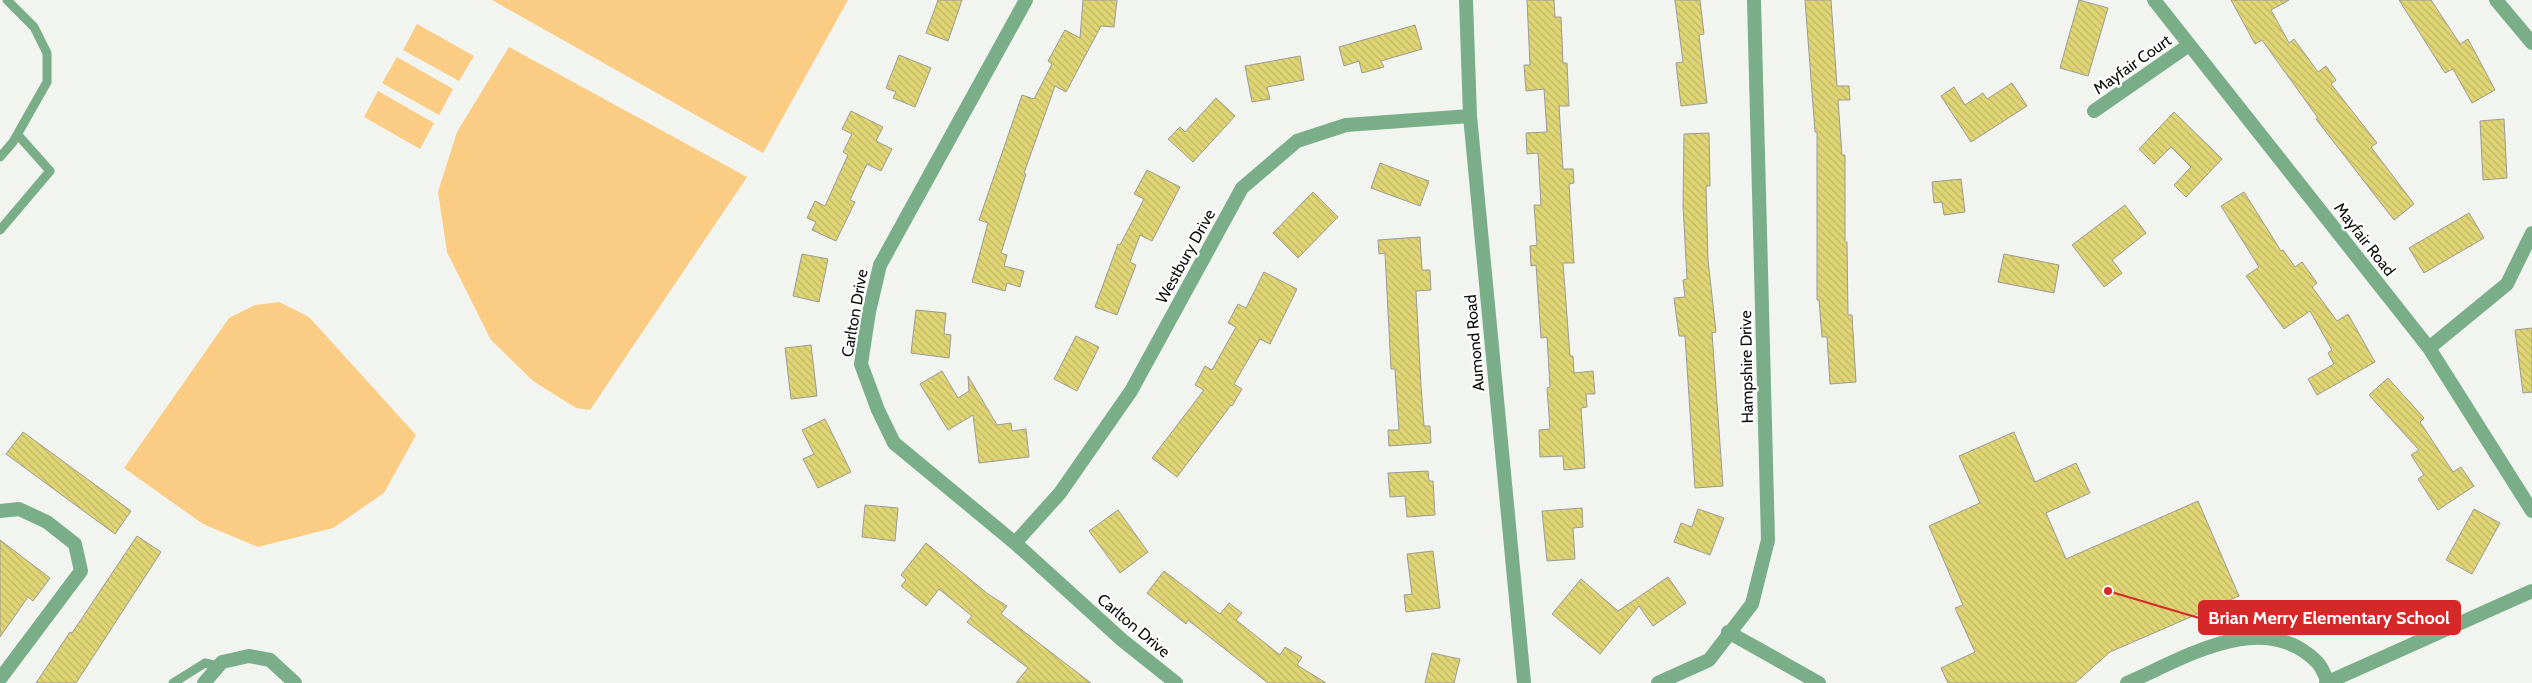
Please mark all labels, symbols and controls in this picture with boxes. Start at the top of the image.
street label: Mayfair Court [2090,30,2175,98]
street label: Mayfair Road [2330,199,2399,280]
street label: Westbury Drive [1152,206,1219,307]
street label: Carlton Drive [837,268,872,358]
street label: Aumond Road [1461,294,1488,392]
street label: Hampshire Drive [1736,310,1757,424]
street label: Carlton Drive [1094,590,1174,661]
callout: Brian Merry Elementary School [2199,601,2460,634]
text: Brian Merry Elementary School [2208,607,2450,629]

